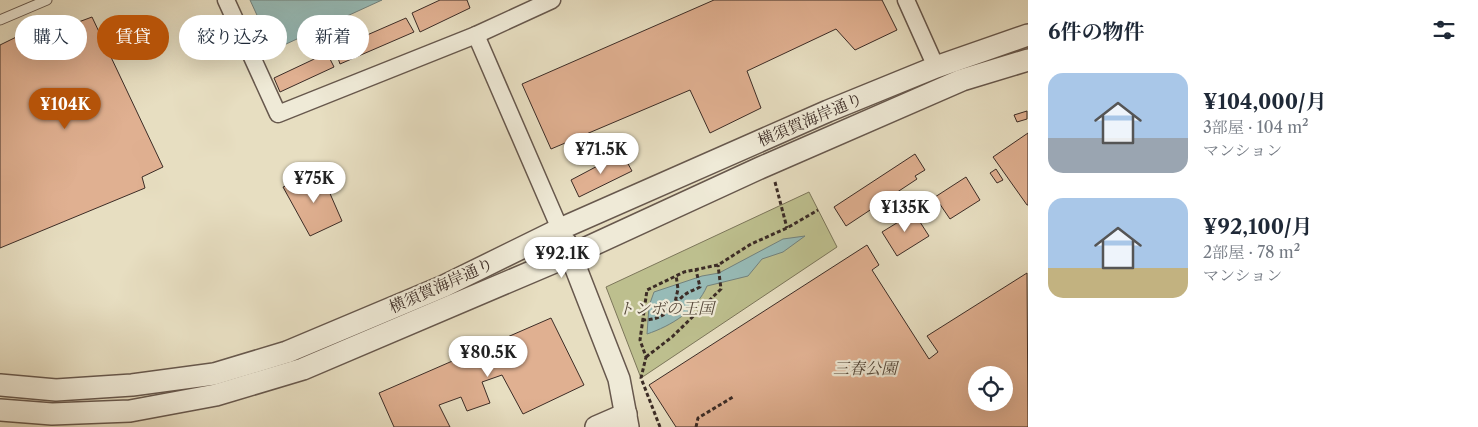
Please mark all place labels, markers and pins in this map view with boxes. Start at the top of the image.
pin: ¥104K [30,88,100,130]
pin: ¥71.5K [560,132,642,175]
pin: ¥75K [284,162,344,204]
pin: ¥135K [870,190,940,233]
pin: ¥92.1K [521,236,603,279]
pin: ¥80.5K [447,336,529,378]

